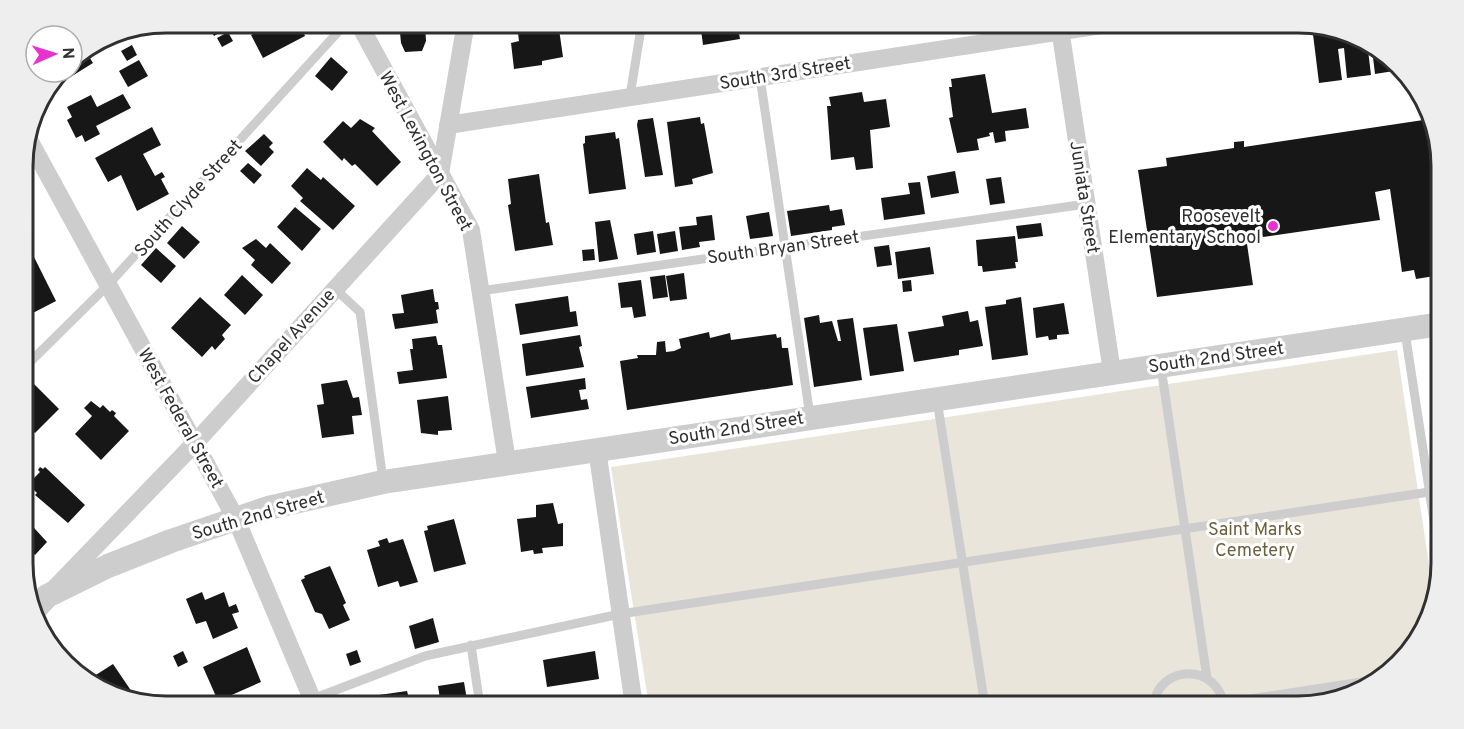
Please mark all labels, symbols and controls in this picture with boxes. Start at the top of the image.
north arrow [24,24,84,84]
text: N [57,47,77,60]
street label: South 3rd Street [718,53,853,96]
street label: West Lexington Street [373,68,477,236]
street label: South Clyde Street [130,135,248,263]
street label: Juniata Street [1063,139,1104,255]
place label: Roosevelt Elementary School [1108,206,1261,250]
marker: Roosevelt Elementary School [1266,219,1280,233]
street label: South Bryan Street [706,226,861,271]
street label: Chapel Avenue [243,285,341,389]
street label: South 2nd Street [1147,338,1286,379]
street label: West Federal Street [132,345,228,493]
street label: South 2nd Street [667,407,806,452]
street label: South 2nd Street [190,487,327,546]
park label: Saint Marks Cemetery [1208,519,1302,563]

